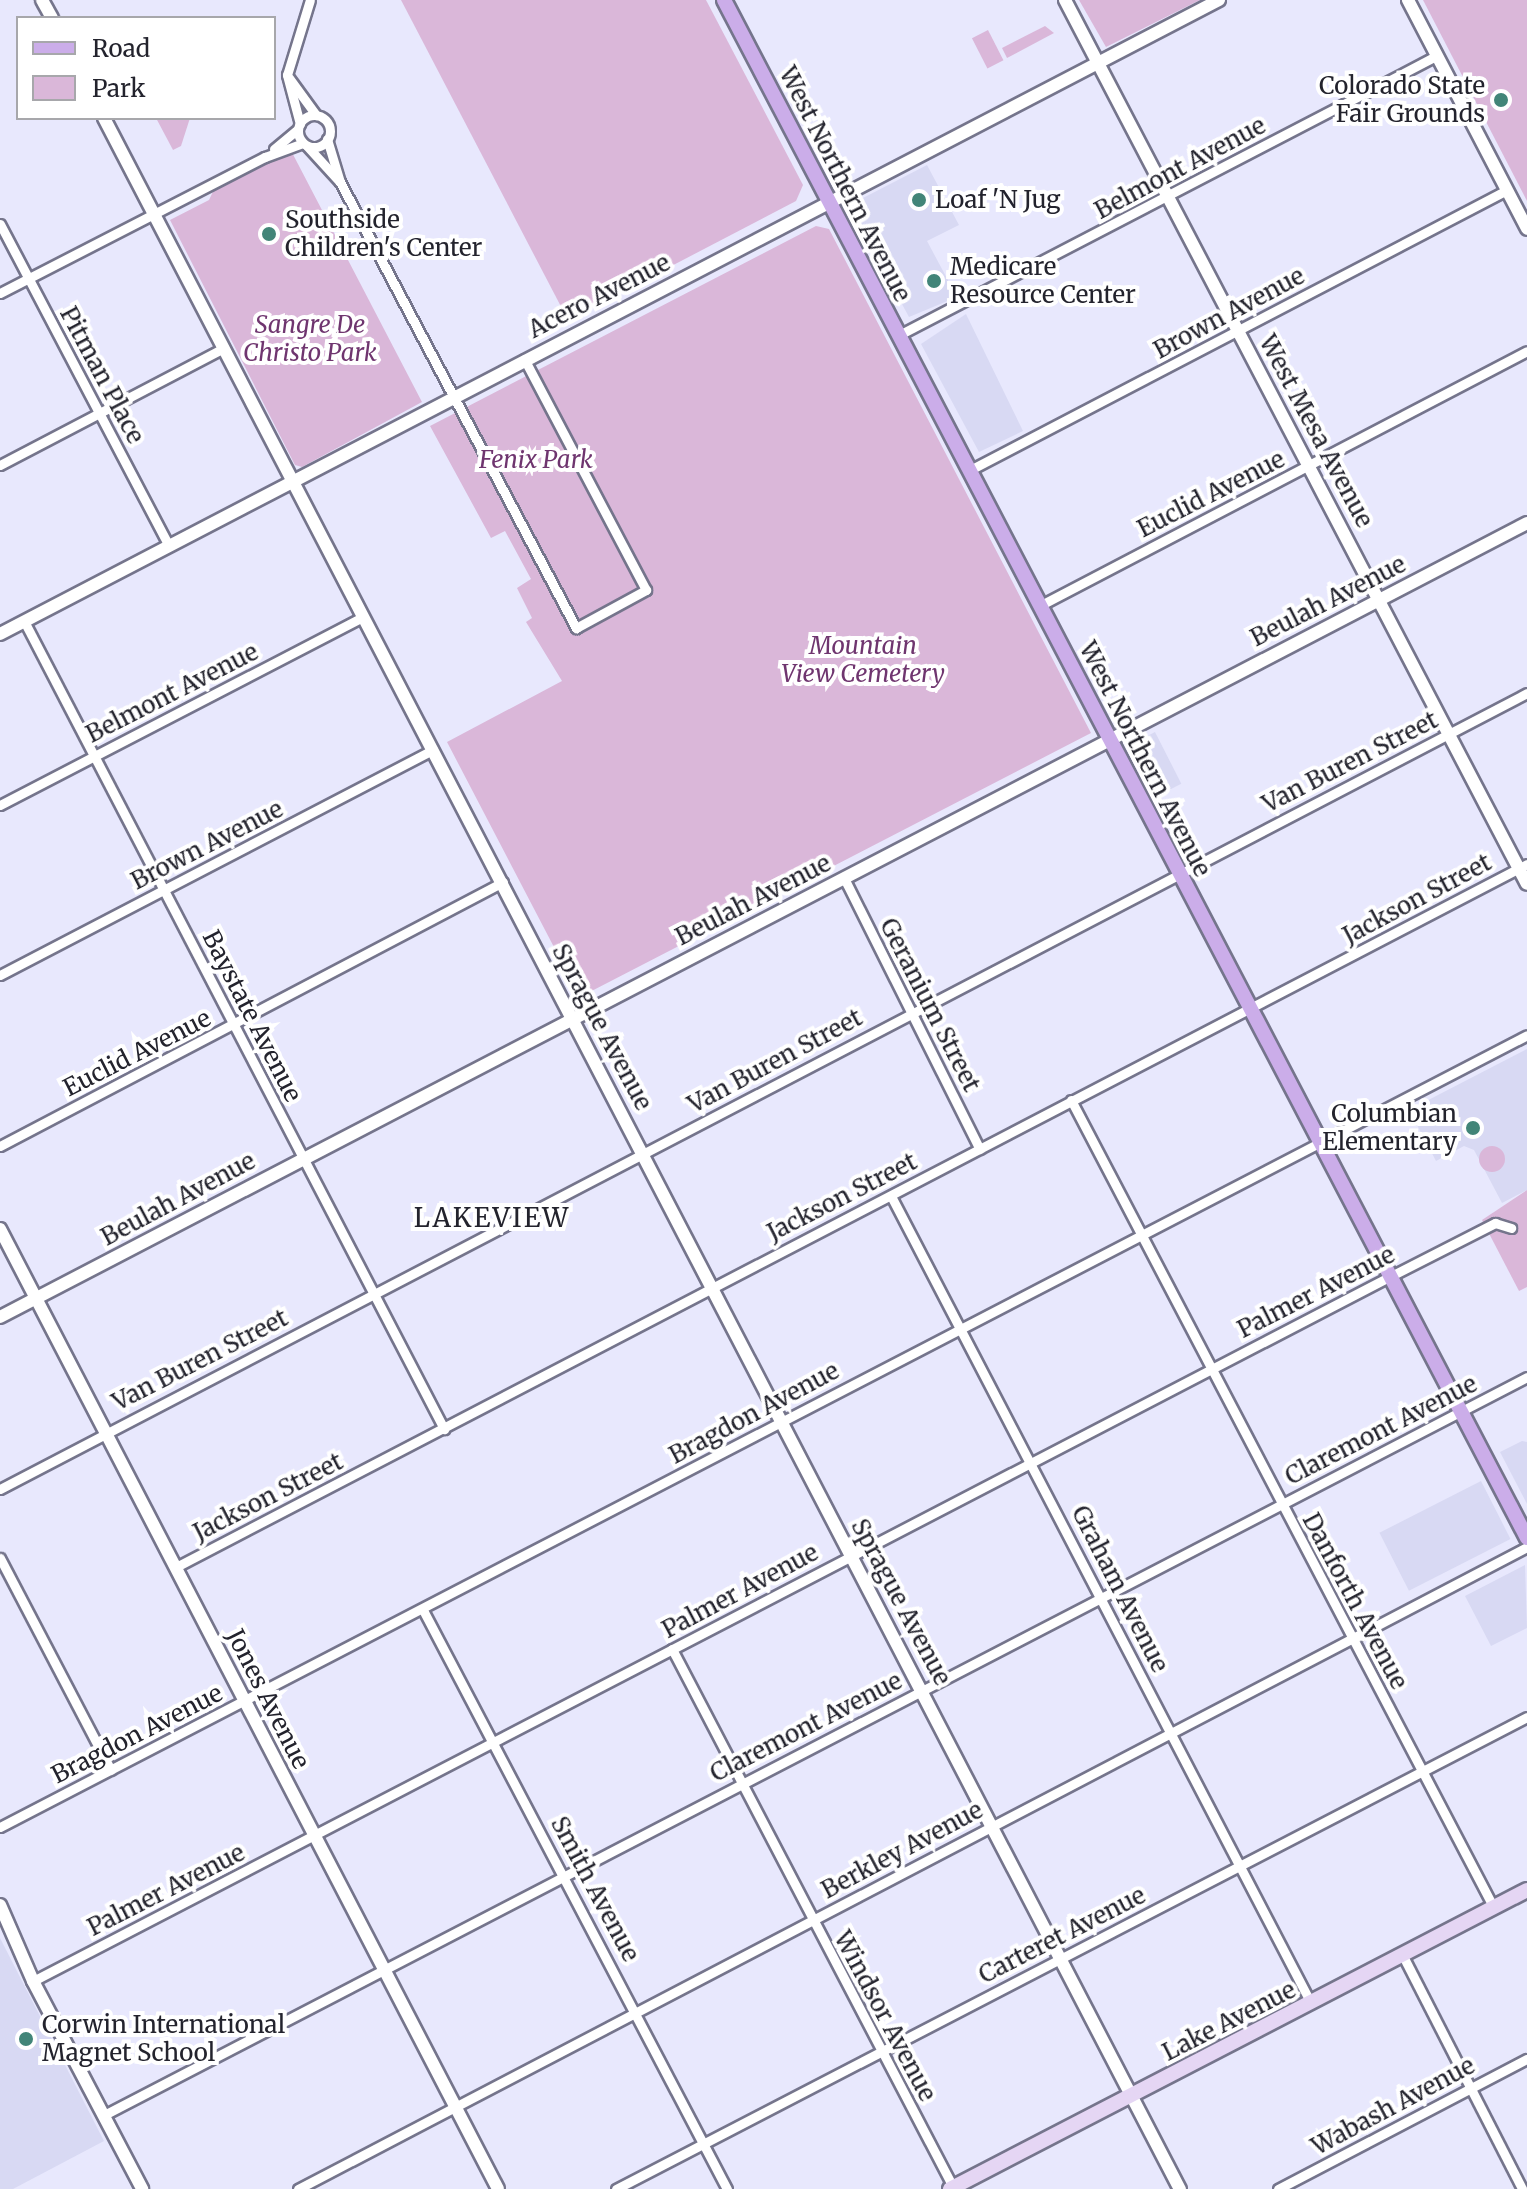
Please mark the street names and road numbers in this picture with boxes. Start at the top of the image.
street label: West Northern Avenue [773,62,917,306]
street label: Belmont Avenue [1090,111,1270,225]
street label: Acero Avenue [523,248,675,344]
street label: Brown Avenue [1149,261,1309,365]
street label: Pitman Place [54,302,150,448]
street label: West Mesa Avenue [1253,330,1379,532]
street label: Euclid Avenue [1133,445,1289,543]
street label: Beulah Avenue [1246,550,1410,652]
street label: Belmont Avenue [81,637,263,749]
street label: West Northern Avenue [1073,637,1217,881]
street label: Van Buren Street [1257,705,1443,819]
street label: Brown Avenue [126,794,288,896]
street label: Jackson Street [1338,848,1496,950]
street label: Beulah Avenue [671,849,835,951]
street label: Geranium Street [874,914,986,1096]
street label: Baystate Avenue [196,926,308,1106]
street label: Sprague Avenue [546,939,658,1115]
street label: Van Buren Street [683,1003,867,1119]
street label: Euclid Avenue [59,1004,215,1102]
street label: Beulah Avenue [96,1146,260,1252]
street label: Jackson Street [762,1147,922,1247]
street label: Palmer Avenue [1233,1240,1399,1344]
street label: Van Buren Street [107,1303,293,1417]
street label: Bragdon Avenue [664,1356,844,1470]
street label: Claremont Avenue [1280,1369,1482,1491]
street label: Jackson Street [188,1447,348,1547]
street label: Graham Avenue [1066,1501,1174,1677]
street label: Danforth Avenue [1296,1508,1414,1694]
street label: Sprague Avenue [845,1514,957,1690]
street label: Palmer Avenue [657,1538,823,1644]
street label: Jones Avenue [221,1625,315,1773]
street label: Claremont Avenue [705,1666,907,1788]
street label: Bragdon Avenue [47,1679,227,1789]
street label: Berkley Avenue [816,1795,988,1905]
street label: Smith Avenue [545,1812,645,1966]
street label: Palmer Avenue [83,1838,249,1942]
street label: Carteret Avenue [974,1881,1150,1989]
street label: Windsor Avenue [828,1926,942,2106]
street label: Lake Avenue [1158,1975,1300,2067]
street label: Wabash Avenue [1307,2051,1479,2161]

